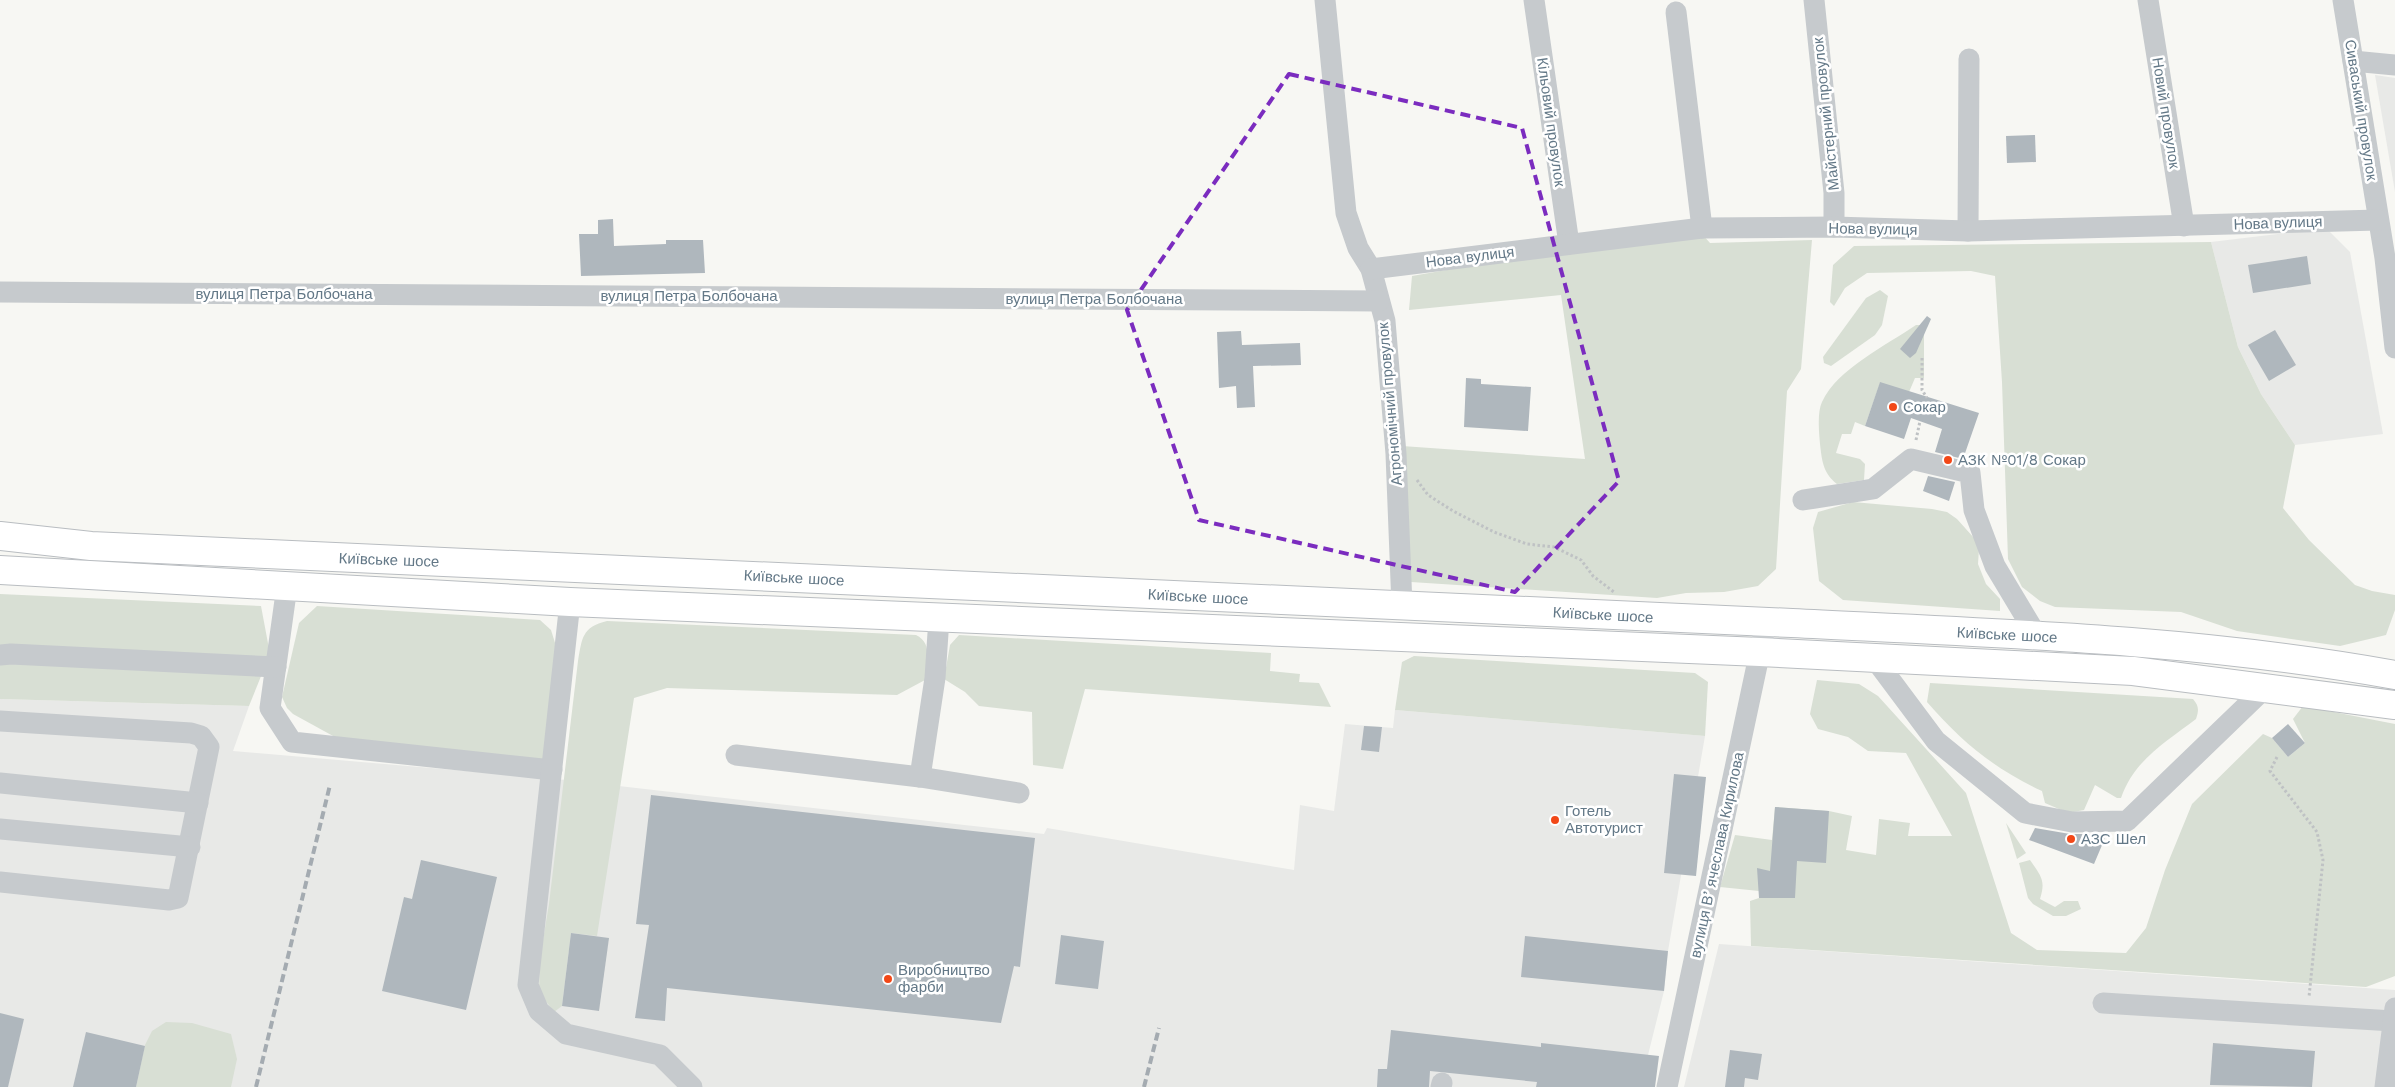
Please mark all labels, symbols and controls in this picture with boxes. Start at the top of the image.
street label: Майстерний провулок [1809,36,1843,191]
street label: Сиваський провулок [2341,38,2381,182]
street label: Кільовий провулок [1533,56,1569,188]
street label: Новий провулок [2148,56,2184,170]
street label: Нова вулиця [2233,212,2323,234]
street label: Нова вулиця [1828,219,1918,239]
street label: Нова вулиця [1425,243,1515,271]
street label: вулиця Петра Болбочана [195,285,373,303]
street label: вулиця Петра Болбочана [600,287,778,305]
street label: вулиця Петра Болбочана [1005,290,1183,308]
street label: Агрономічний провулок [1374,321,1406,486]
place label: Сокар [1903,398,1946,416]
marker: Сокар [1887,401,1899,413]
place label: АЗК №01/8 Сокар [1958,451,2086,469]
marker: АЗК №01/8 Сокар [1942,454,1954,466]
street label: Київське шосе [338,549,440,571]
street label: Київське шосе [743,566,845,590]
street label: Київське шосе [1147,585,1249,609]
street label: Київське шосе [1552,603,1654,627]
street label: Київське шосе [1956,623,2058,647]
street label: вулиця Вʼячеслава Кирилова [1686,750,1748,960]
place label: Готель Автотурист [1565,802,1643,837]
marker: Готель Автотурист [1549,814,1561,826]
place label: АЗС Шел [2081,830,2146,848]
marker: АЗС Шел [2065,833,2077,845]
place label: Виробництво фарби [898,961,990,996]
marker: Виробництво фарби [882,973,894,985]

